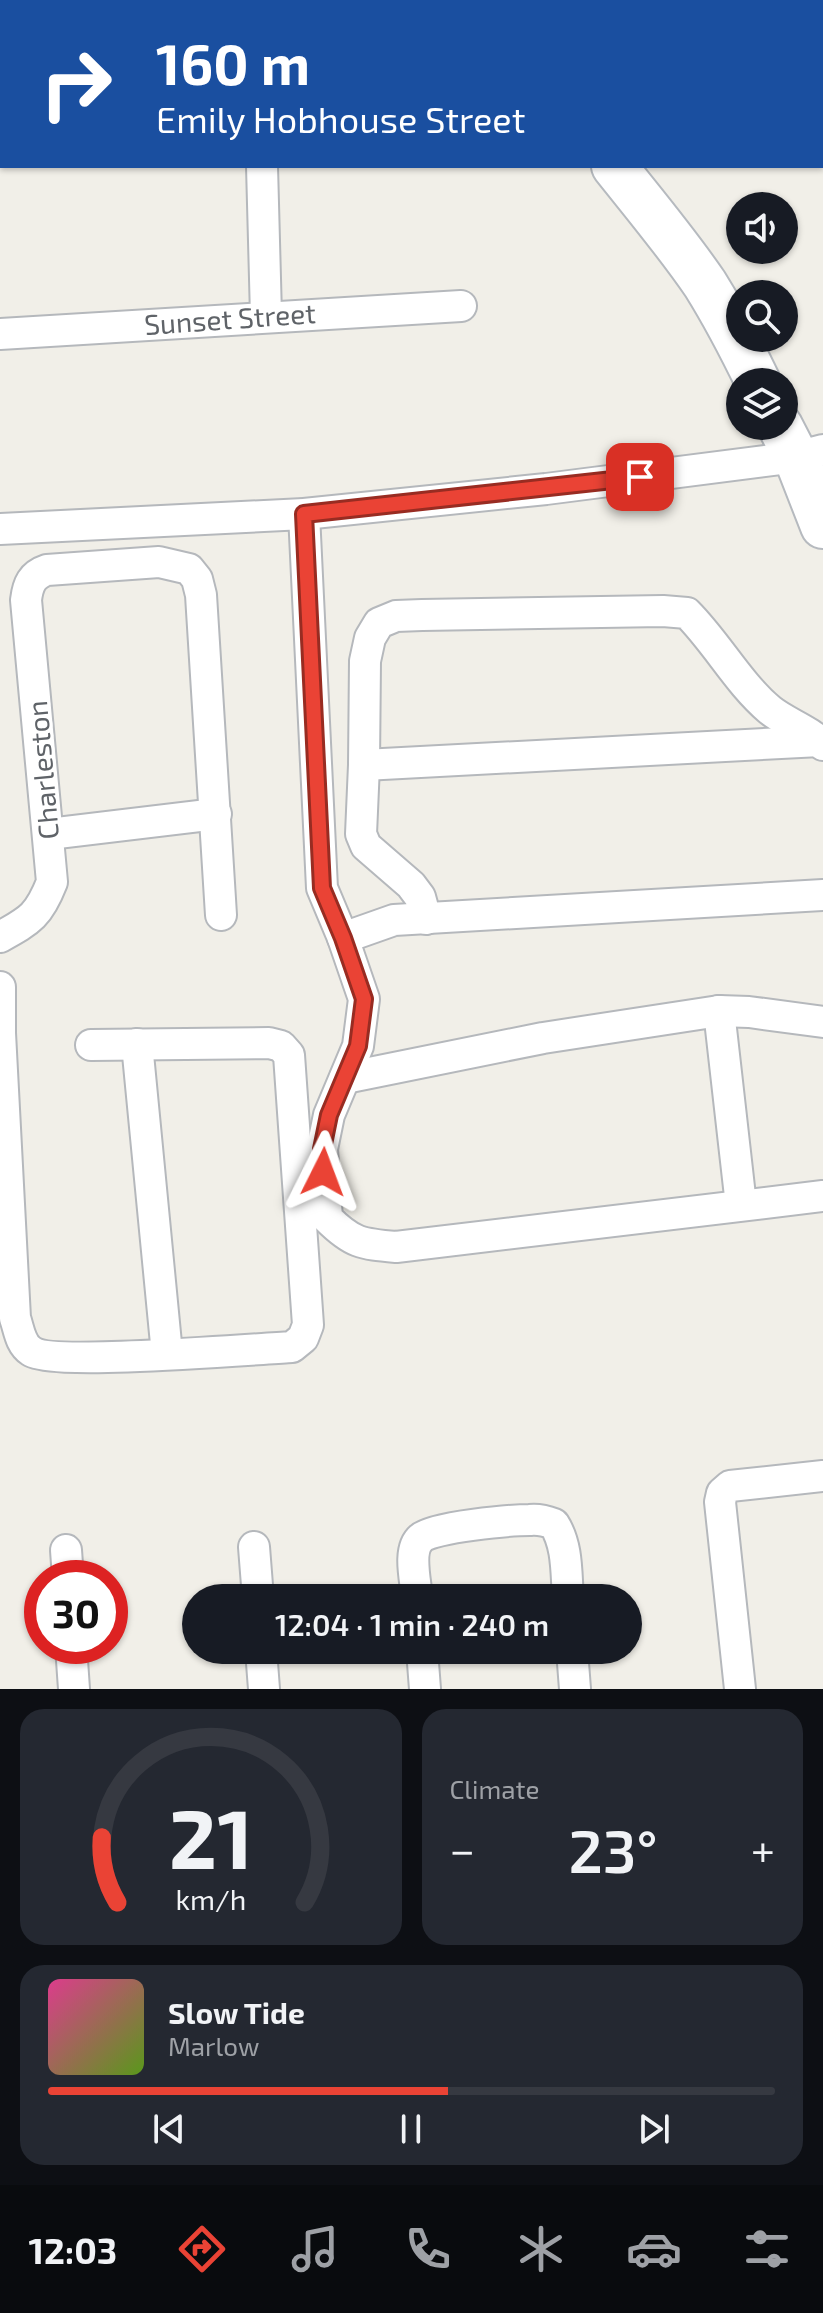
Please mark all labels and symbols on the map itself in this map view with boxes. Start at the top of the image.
street label: Sunset Street [143,295,317,341]
pin [606,443,674,511]
street label: Charleston [19,699,65,841]
position arrow [281,1130,365,1214]
speed limit sign: 30 [24,1560,128,1664]

